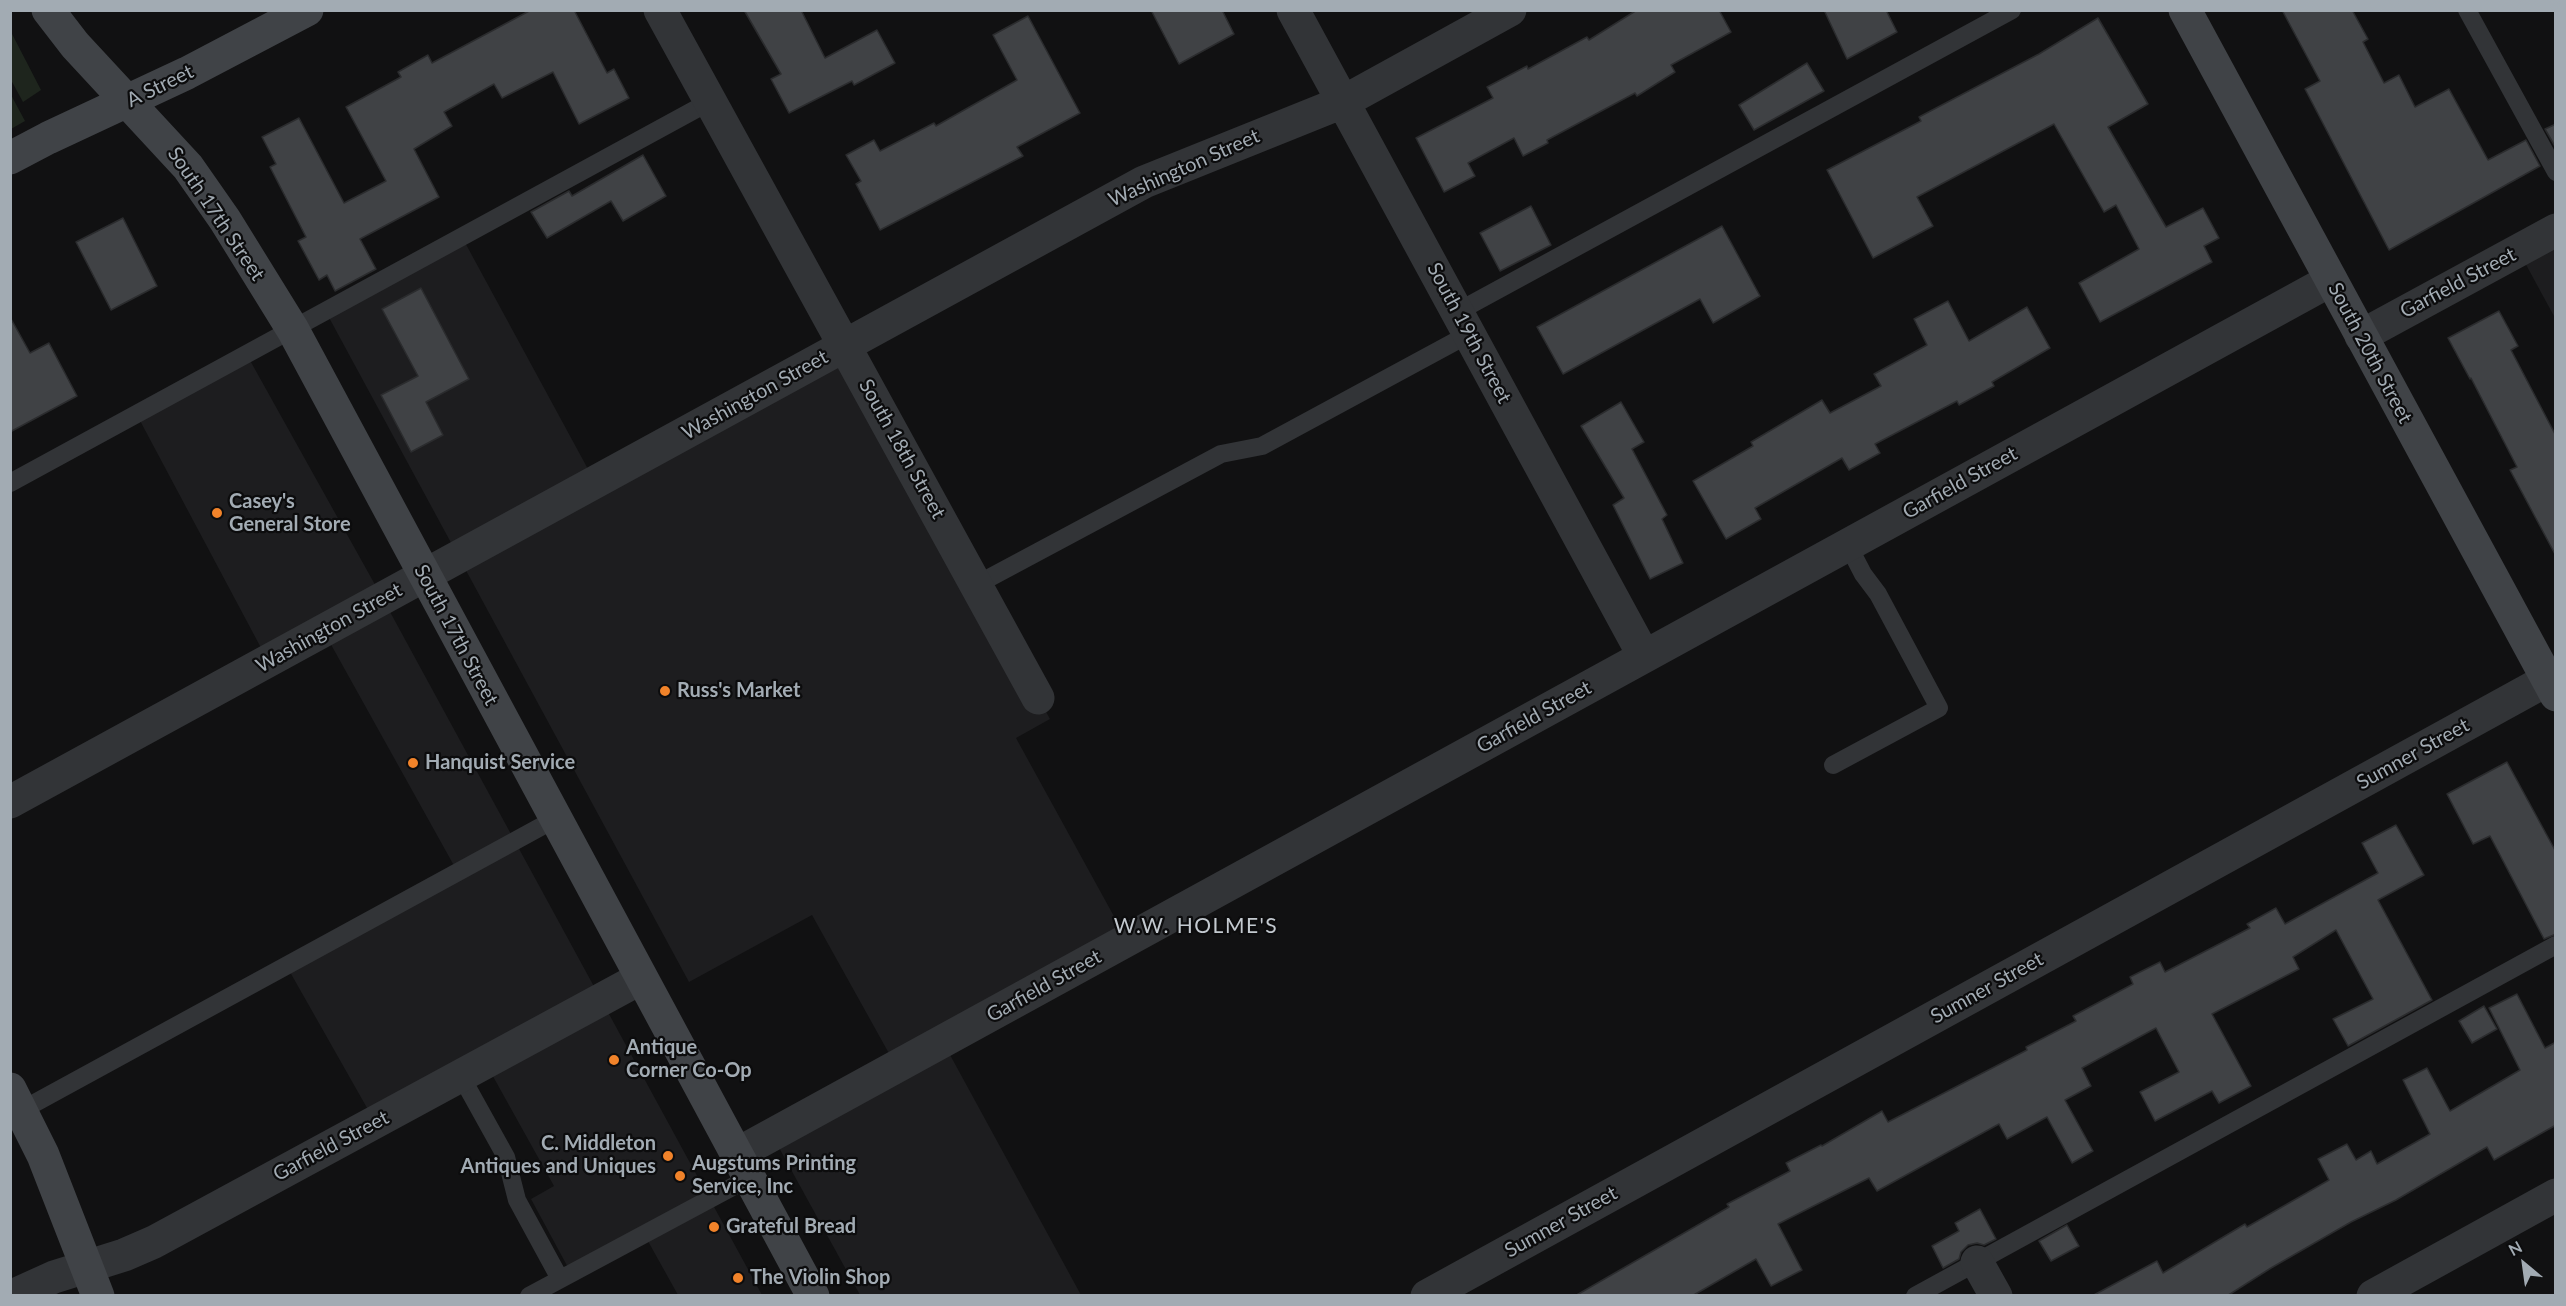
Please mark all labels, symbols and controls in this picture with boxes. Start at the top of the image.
street label: A Street [123,60,197,112]
street label: Washington Street [1105,124,1263,212]
street label: South 17th Street [162,143,270,285]
street label: Garfield Street [2396,242,2520,324]
street label: South 19th Street [1422,258,1516,408]
street label: South 20th Street [2323,278,2417,428]
street label: Washington Street [678,345,832,445]
street label: South 18th Street [854,375,950,523]
street label: Garfield Street [1898,442,2022,524]
place label: Casey's General Store [229,490,351,537]
marker: Casey's General Store [210,506,224,520]
street label: South 17th Street [409,560,503,710]
street label: Washington Street [252,578,406,678]
street label: Garfield Street [1472,676,1596,758]
place label: Russ's Market [677,679,800,703]
marker: Russ's Market [658,684,672,698]
street label: Sumner Street [2353,713,2473,795]
place label: Hanquist Service [425,751,575,775]
marker: Hanquist Service [406,756,420,770]
district label: W.W. HOLME'S [1114,913,1278,939]
street label: Garfield Street [982,945,1106,1027]
street label: Sumner Street [1927,947,2047,1029]
place label: Antique Corner Co-Op [626,1036,752,1083]
marker: Antique Corner Co-Op [607,1053,621,1067]
street label: Garfield Street [269,1105,393,1187]
place label: C. Middleton Antiques and Uniques [461,1132,656,1179]
marker: C. Middleton Antiques and Uniques [661,1149,675,1163]
place label: Augstums Printing Service, Inc [692,1152,856,1199]
marker: Augstums Printing Service, Inc [673,1169,687,1183]
street label: Sumner Street [1501,1181,1621,1263]
place label: Grateful Bread [726,1215,856,1239]
marker: Grateful Bread [707,1220,721,1234]
north arrow [2494,1234,2554,1294]
text: N [2505,1237,2525,1259]
place label: The Violin Shop [750,1266,890,1290]
marker: The Violin Shop [731,1271,745,1285]

